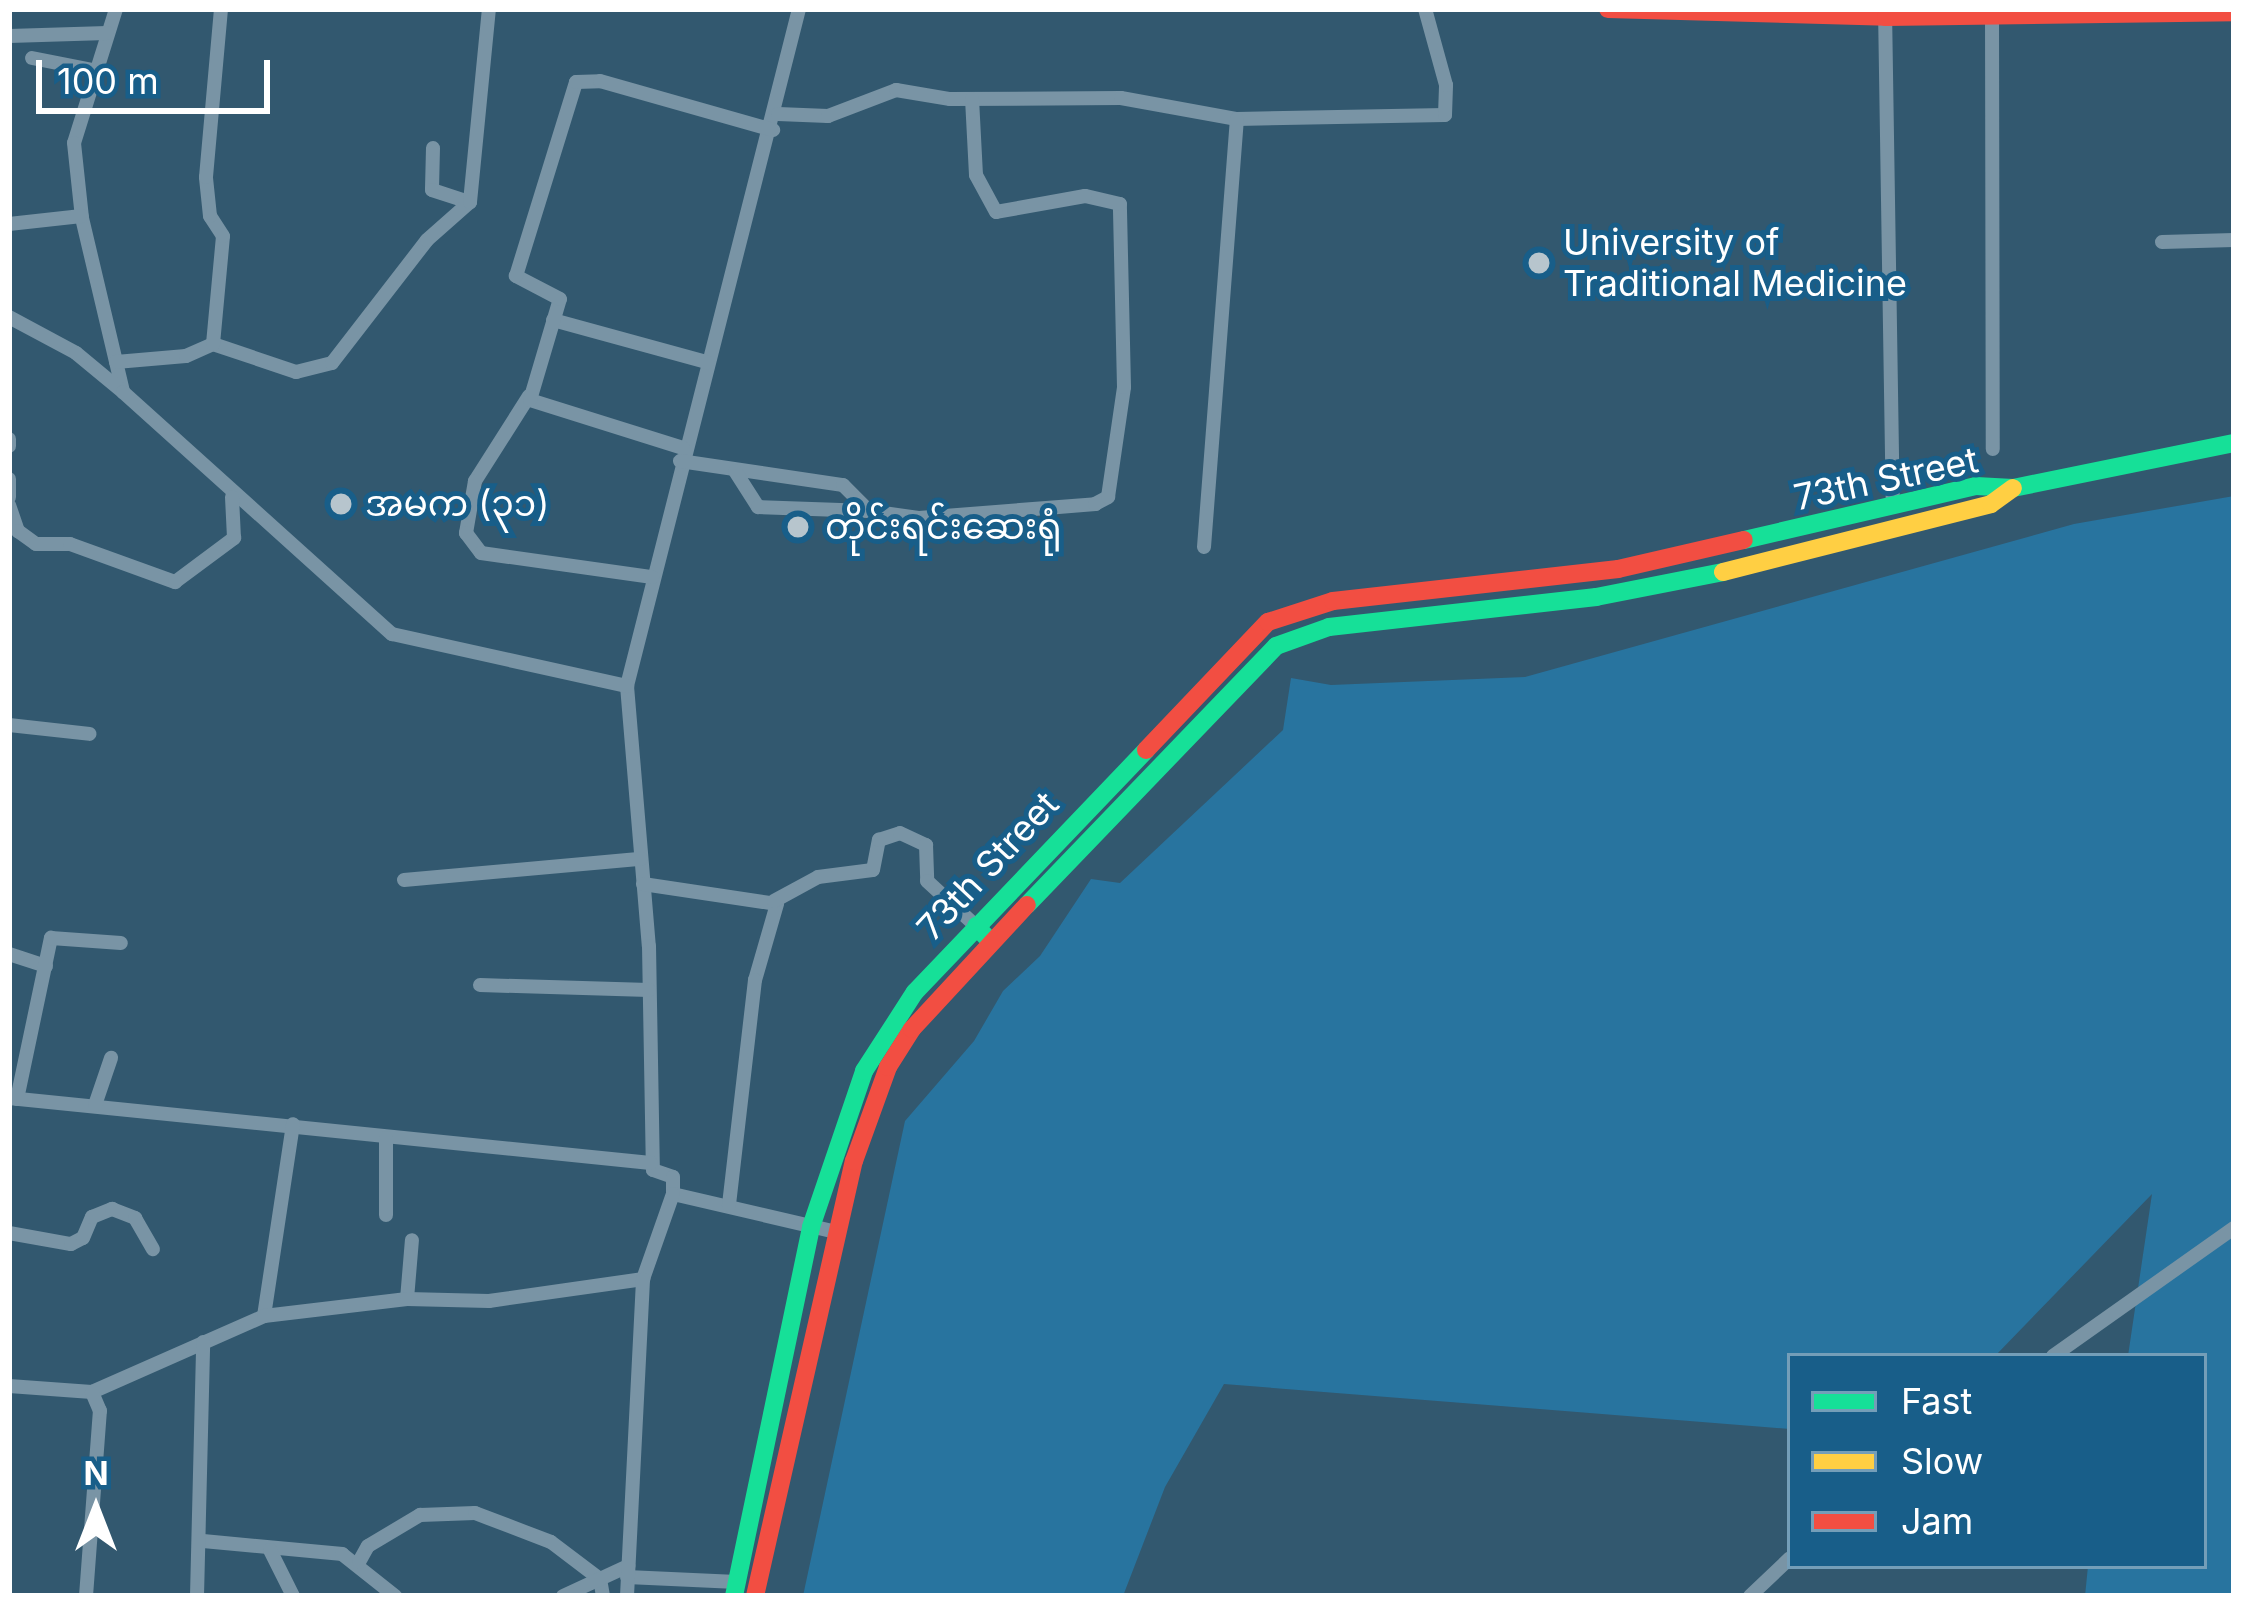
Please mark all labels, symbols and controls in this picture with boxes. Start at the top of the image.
scale bar [42,36,276,110]
text: 100 m [57,59,159,103]
place label: University of Traditional Medicine [1563,220,1907,305]
marker: University of Traditional Medicine [1526,250,1552,276]
street label: 73th Street [1790,438,1982,520]
place label: အမက (၃၁) [365,482,549,526]
marker: အမက (၃၁) [328,491,354,517]
place label: တိုင်းရင်းဆေးရုံ [825,505,1062,549]
marker: တိုင်းရင်းဆေးရုံ [782,511,814,543]
street label: 73th Street [909,783,1067,949]
legend [1787,1353,2207,1569]
text: Fast [1901,1379,1972,1423]
text: Slow [1901,1439,1983,1483]
north arrow [36,1449,156,1569]
text: N [83,1453,109,1493]
text: Jam [1901,1499,1973,1543]

